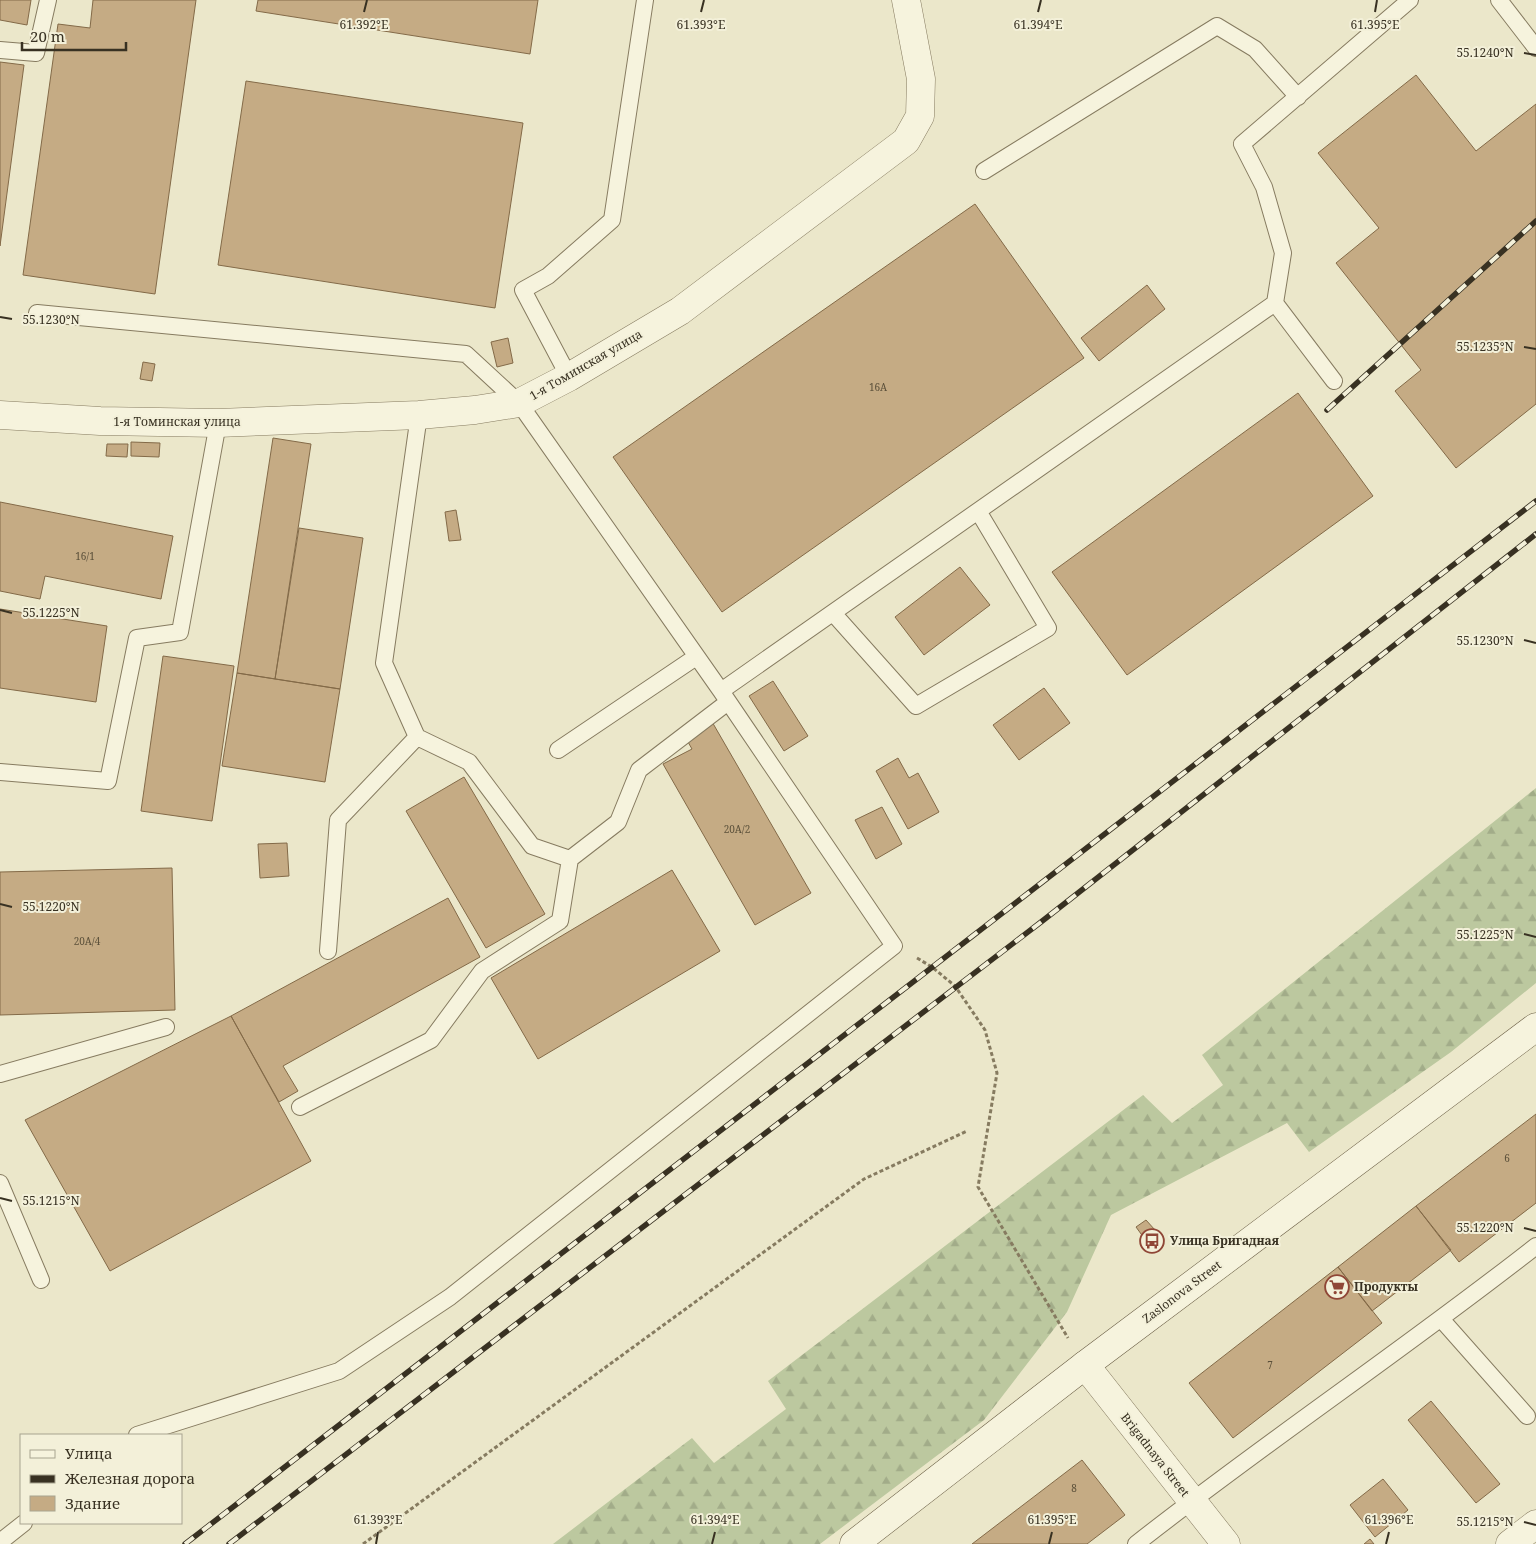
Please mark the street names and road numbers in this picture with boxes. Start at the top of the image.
street label: 1-я Томинская улица [526,325,645,404]
street label: 1-я Томинская улица [113,413,241,430]
street label: Zaslonova Street [1139,1256,1225,1327]
street label: Brigadnaya Street [1117,1409,1194,1500]

